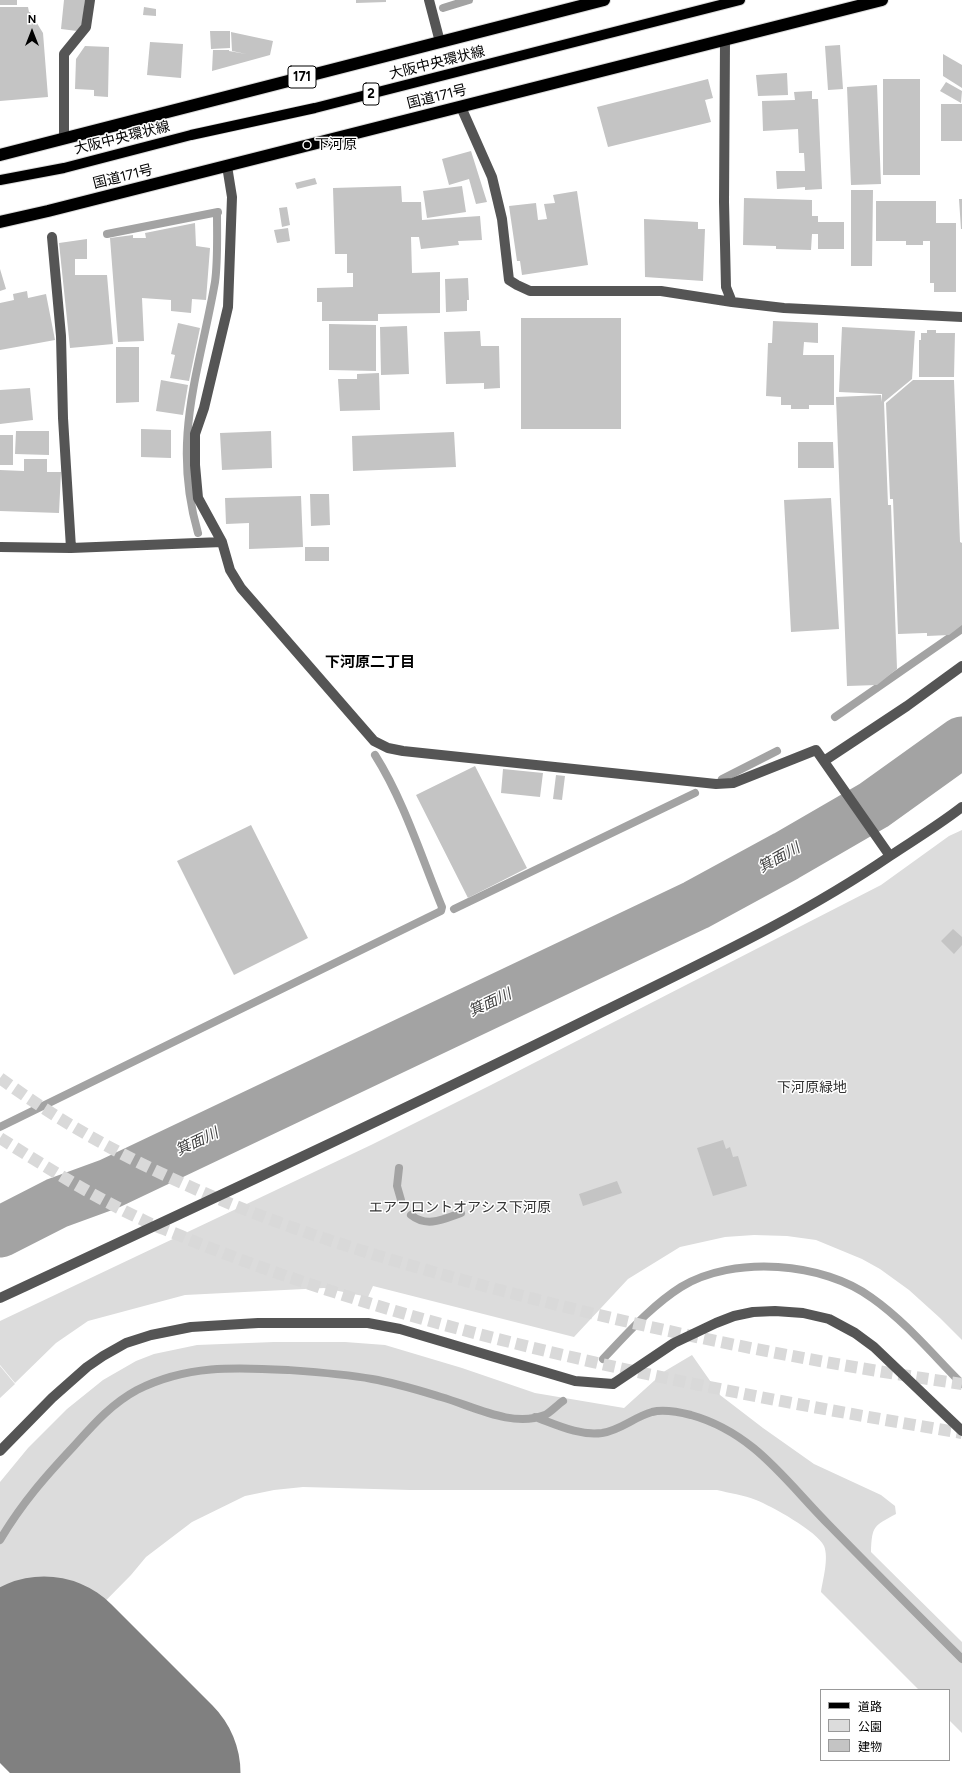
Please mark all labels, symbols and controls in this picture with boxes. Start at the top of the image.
north arrow [12,12,52,52]
text: N [28,13,36,26]
street label: 大阪中央環状線 [387,43,487,83]
road number: 171 [288,66,316,88]
street label: 国道171号 [405,81,469,113]
road number: 2 [363,83,379,105]
street label: 大阪中央環状線 [72,118,172,158]
place label: 下河原 [315,137,357,153]
marker: 下河原 [302,140,312,150]
street label: 国道171号 [91,161,155,193]
district label: 下河原二丁目 [325,654,415,672]
water label: 箕面川 [755,839,803,877]
water label: 箕面川 [466,985,514,1021]
park label: 下河原緑地 [777,1080,847,1096]
water label: 箕面川 [173,1124,221,1160]
park label: エアフロントオアシス下河原 [369,1200,551,1216]
legend [820,1689,950,1761]
text: 道路 [858,1700,882,1714]
text: 公園 [858,1720,882,1734]
text: 建物 [858,1740,882,1754]

